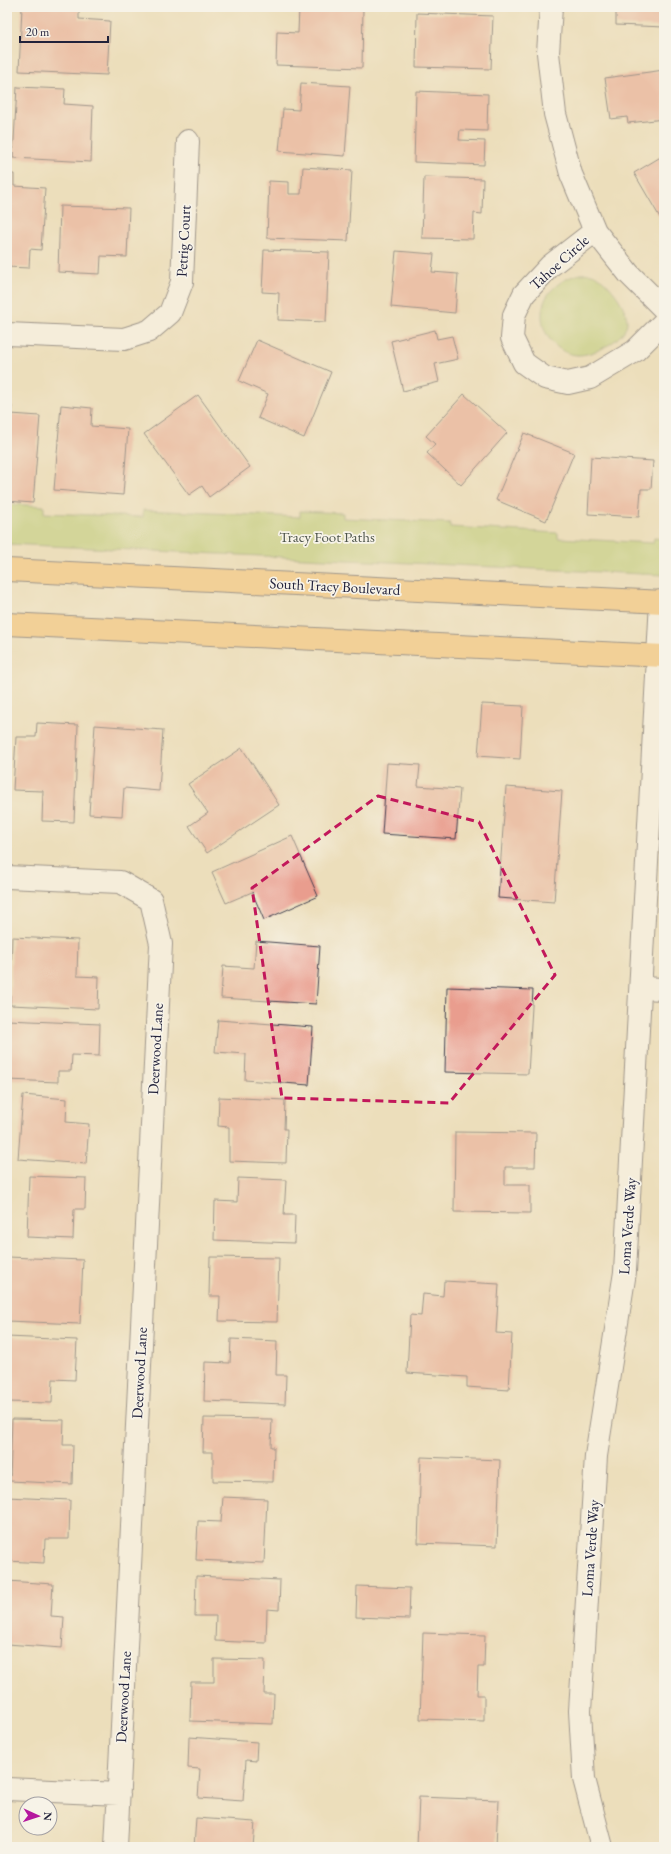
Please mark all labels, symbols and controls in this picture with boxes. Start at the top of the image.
scale bar [20,18,108,44]
text: 20 m [26,24,50,40]
street label: Petrig Court [172,204,194,277]
street label: Tahoe Circle [525,230,593,294]
park label: Tracy Foot Paths [279,527,375,546]
street label: South Tracy Boulevard [269,573,401,599]
street label: Deerwood Lane [143,1003,167,1095]
street label: Loma Verde Way [614,1176,640,1275]
street label: Deerwood Lane [127,1327,151,1419]
street label: Loma Verde Way [577,1498,603,1597]
street label: Deerwood Lane [111,1651,135,1743]
north arrow [18,1796,58,1836]
text: N [41,1812,55,1821]

